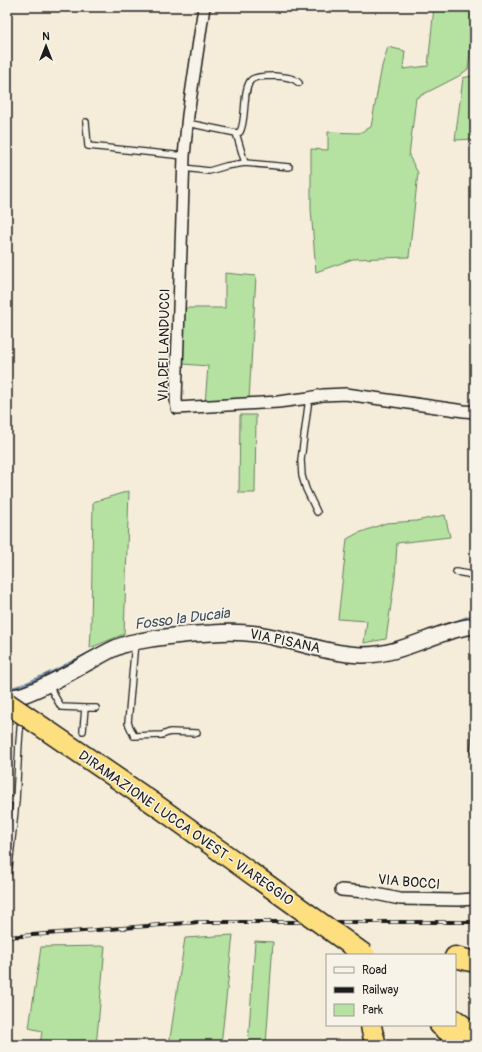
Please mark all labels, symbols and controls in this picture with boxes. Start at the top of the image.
north arrow [26,26,66,66]
text: N [42,30,50,43]
street label: VIA DEI LANDUCCI [155,288,173,402]
water label: Fosso la Ducaia [133,604,232,634]
street label: VIA PISANA [248,625,322,657]
street label: DIRAMAZIONE LUCCA OVEST - VIAREGGIO [75,747,297,909]
street label: VIA BOCCI [377,871,441,893]
legend [326,954,456,1026]
text: Road [362,963,387,978]
text: Railway [362,983,398,998]
text: Park [362,1003,383,1018]

